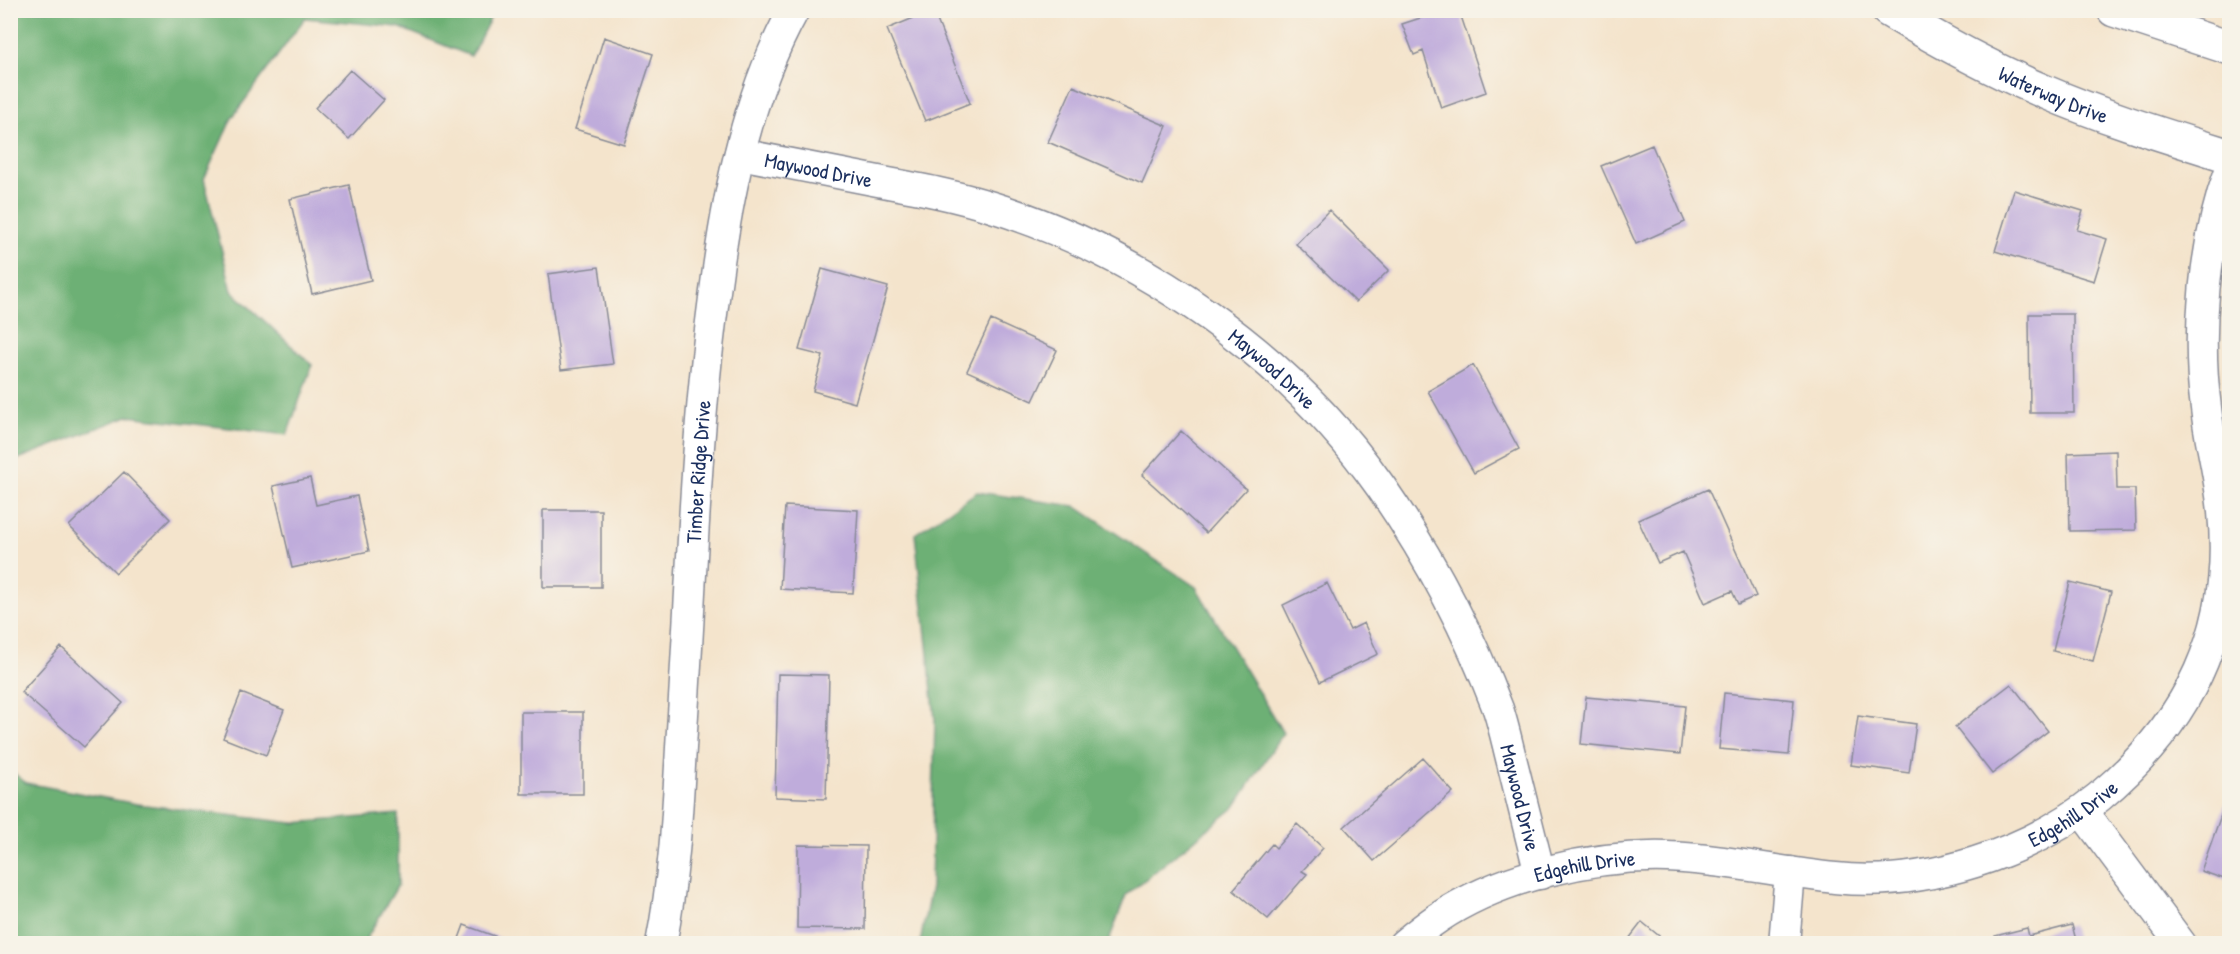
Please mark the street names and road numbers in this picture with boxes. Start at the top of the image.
street label: Waterway Drive [1994,58,2112,130]
street label: Maywood Drive [762,145,875,194]
street label: Maywood Drive [1223,321,1323,415]
street label: Timber Ridge Drive [678,399,717,544]
street label: Maywood Drive [1494,741,1548,854]
street label: Edgehill Drive [2023,773,2124,854]
street label: Edgehill Drive [1531,843,1636,889]

